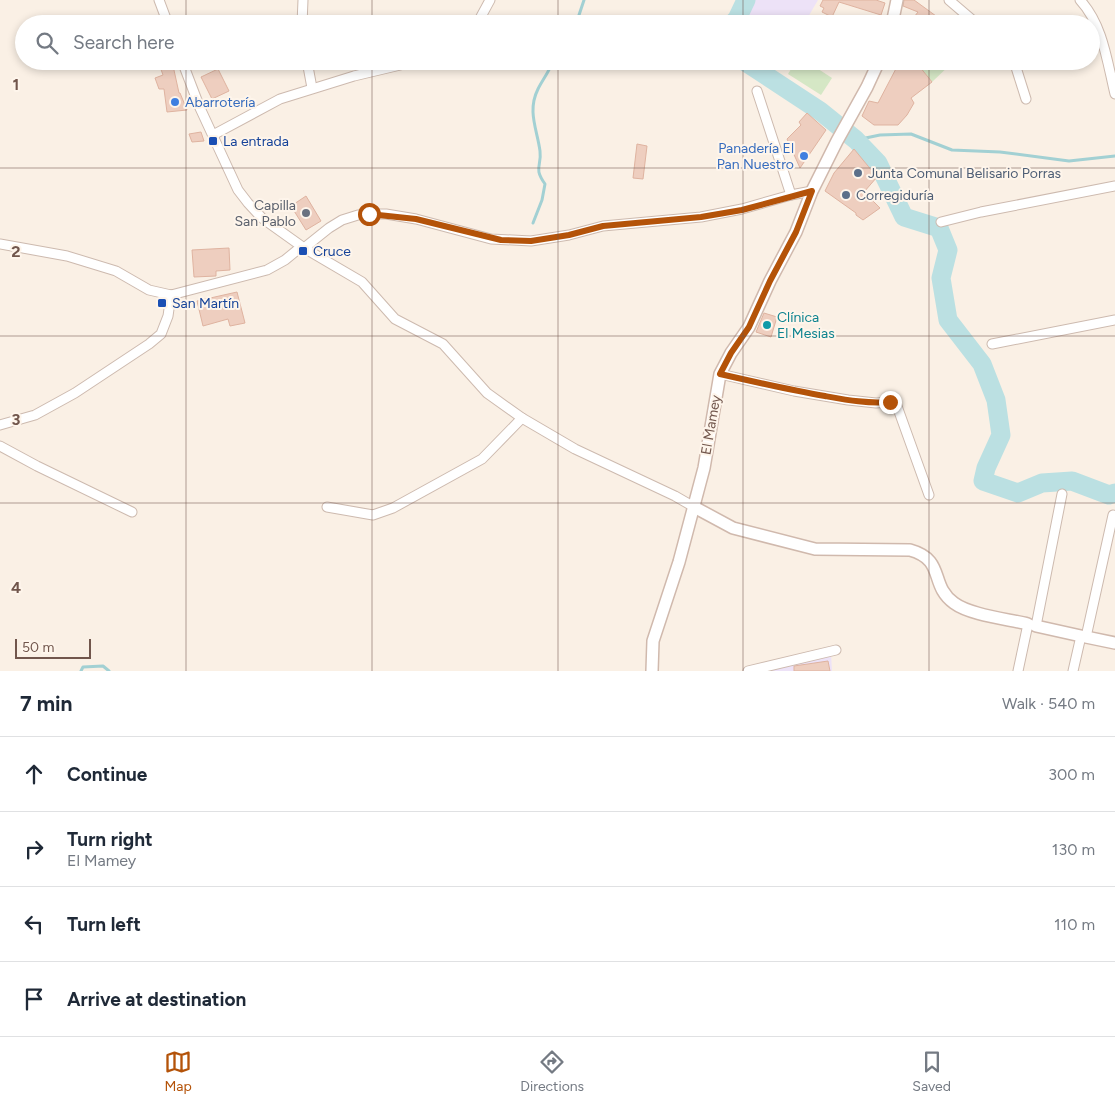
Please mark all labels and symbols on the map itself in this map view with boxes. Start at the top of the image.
text: 1 [13,75,19,94]
place label: Abarrotería [185,94,255,111]
marker: Abarrotería [169,96,181,108]
place label: La entrada [223,133,289,150]
marker: La entrada [207,135,219,147]
place label: Panadería El Pan Nuestro [717,140,794,173]
marker: Panadería El Pan Nuestro [798,150,810,162]
place label: Junta Comunal Belisario Porras [868,165,1061,182]
marker: Junta Comunal Belisario Porras [852,167,864,179]
place label: Corregiduría [856,187,934,204]
marker: Corregiduría [840,189,852,201]
place label: Capilla San Pablo [234,197,296,230]
route start [358,203,381,226]
marker: Capilla San Pablo [300,207,312,219]
text: 2 [11,242,21,261]
place label: Cruce [313,243,351,260]
marker: Cruce [297,245,309,257]
place label: San Martín [172,295,239,312]
marker: San Martín [156,297,168,309]
place label: Clínica El Mesias [777,309,835,342]
marker: Clínica El Mesias [761,319,773,331]
route end [879,391,902,414]
street label: El Mamey [697,393,725,456]
text: 3 [12,410,21,429]
text: 4 [11,578,21,597]
scale bar [15,636,91,659]

